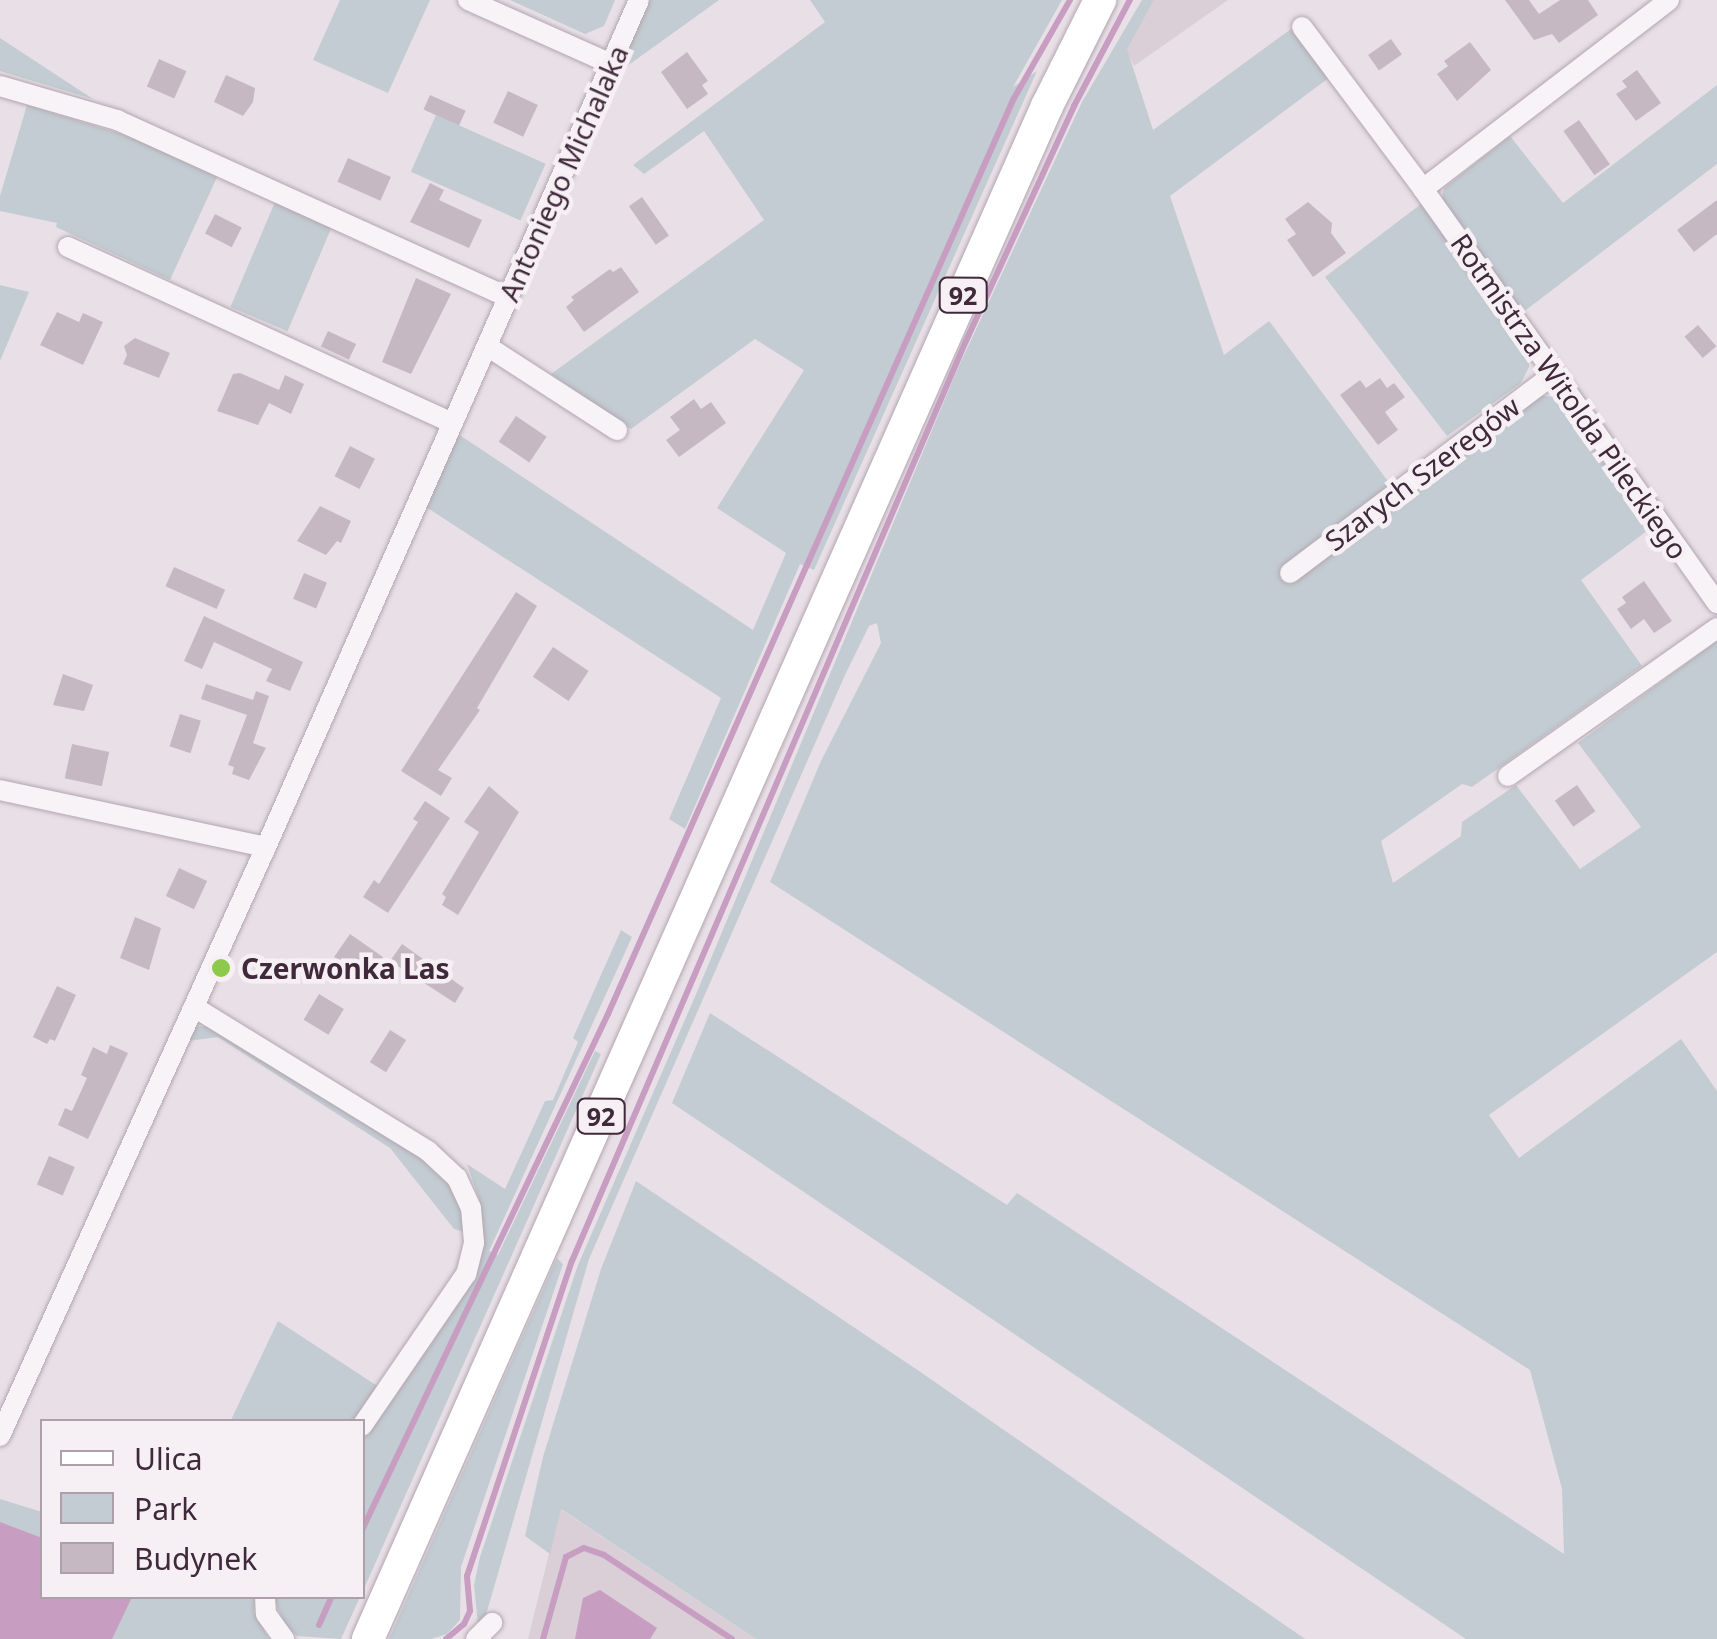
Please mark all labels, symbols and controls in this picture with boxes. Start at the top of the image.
street label: Antoniego Michalaka [491,40,635,306]
street label: Rotmistrza Witolda Pileckiego [1445,227,1695,565]
road number: 92 [938,275,988,315]
street label: Szarych Szeregów [1318,389,1526,557]
place label: Czerwonka Las [241,951,450,985]
marker: Czerwonka Las [210,957,232,979]
road number: 92 [576,1096,626,1136]
legend [40,1419,365,1599]
text: Ulica [134,1438,203,1479]
text: Park [134,1488,197,1529]
text: Budynek [134,1538,257,1579]

